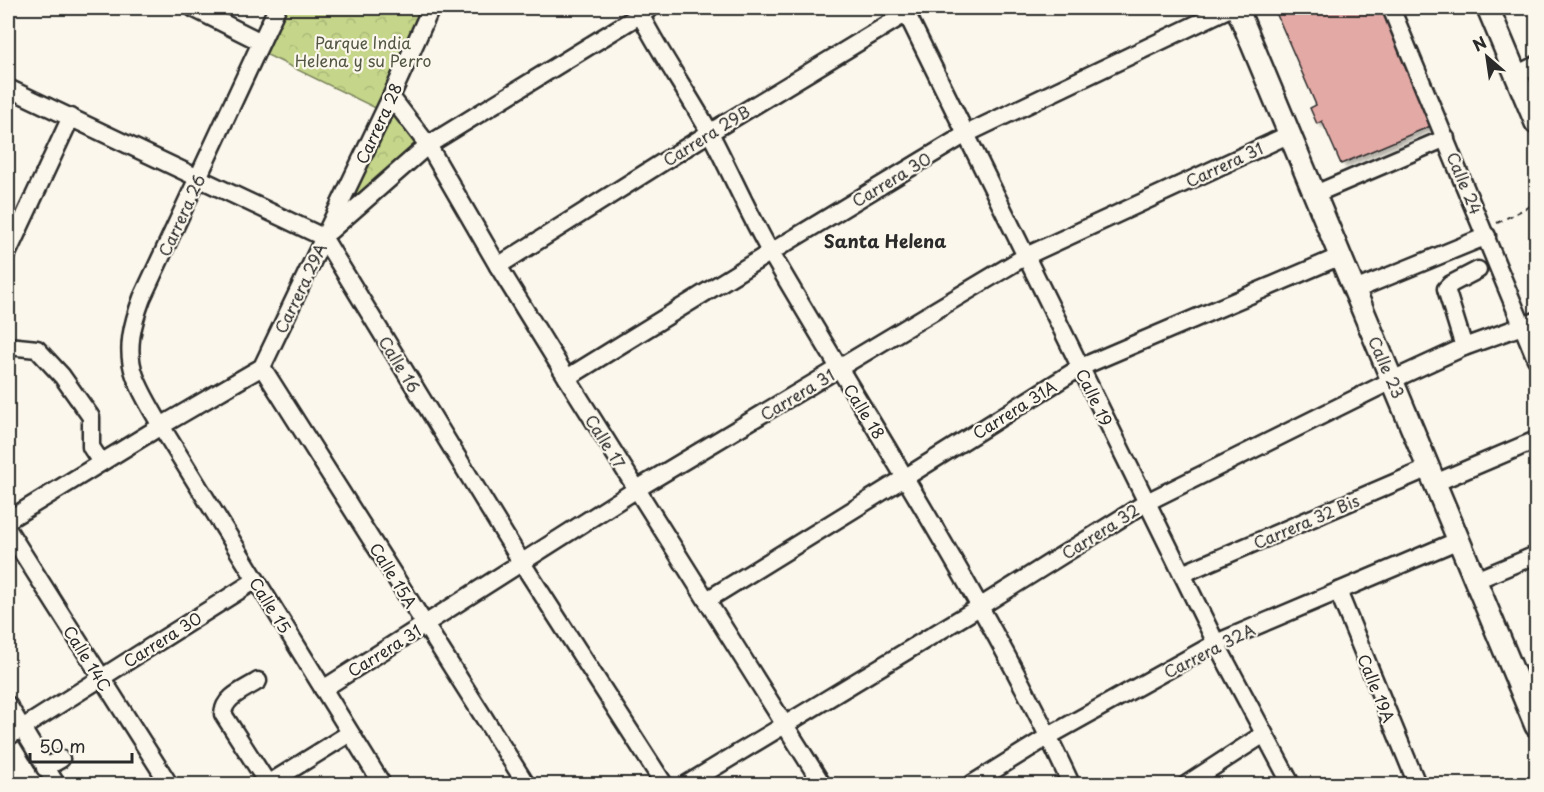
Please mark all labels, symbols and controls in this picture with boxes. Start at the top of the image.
north arrow [1457,27,1517,87]
text: N [1468,29,1491,57]
park label: Parque India Helena y su Perro [295,30,431,72]
street label: Carrera 28 [349,78,407,168]
street label: Carrera 29B [658,99,754,171]
street label: Carrera 31 [1181,136,1267,192]
street label: Carrera 30 [847,146,935,212]
street label: Calle 24 [1442,148,1488,218]
street label: Carrera 26 [152,170,210,260]
district label: Santa Helena [824,227,946,254]
street label: Carrera 29A [268,239,332,337]
street label: Calle 16 [374,331,426,397]
street label: Calle 23 [1363,332,1411,402]
street label: Carrera 31 [755,362,839,426]
street label: Calle 19 [1071,364,1119,430]
street label: Carrera 31A [967,374,1061,444]
street label: Calle 18 [839,379,891,443]
street label: Calle 17 [580,409,632,473]
street label: Carrera 32 Bis [1249,488,1363,554]
street label: Carrera 32 [1056,498,1144,564]
street label: Calle 15A [364,538,424,612]
street label: Calle 15 [244,572,298,638]
street label: Carrera 30 [118,605,206,673]
street label: Carrera 32A [1159,617,1259,683]
street label: Carrera 31 [343,618,425,682]
street label: Calle 14C [58,620,118,696]
street label: Calle 19A [1352,650,1402,726]
scale bar [30,726,132,764]
text: 50 m [39,732,86,759]

